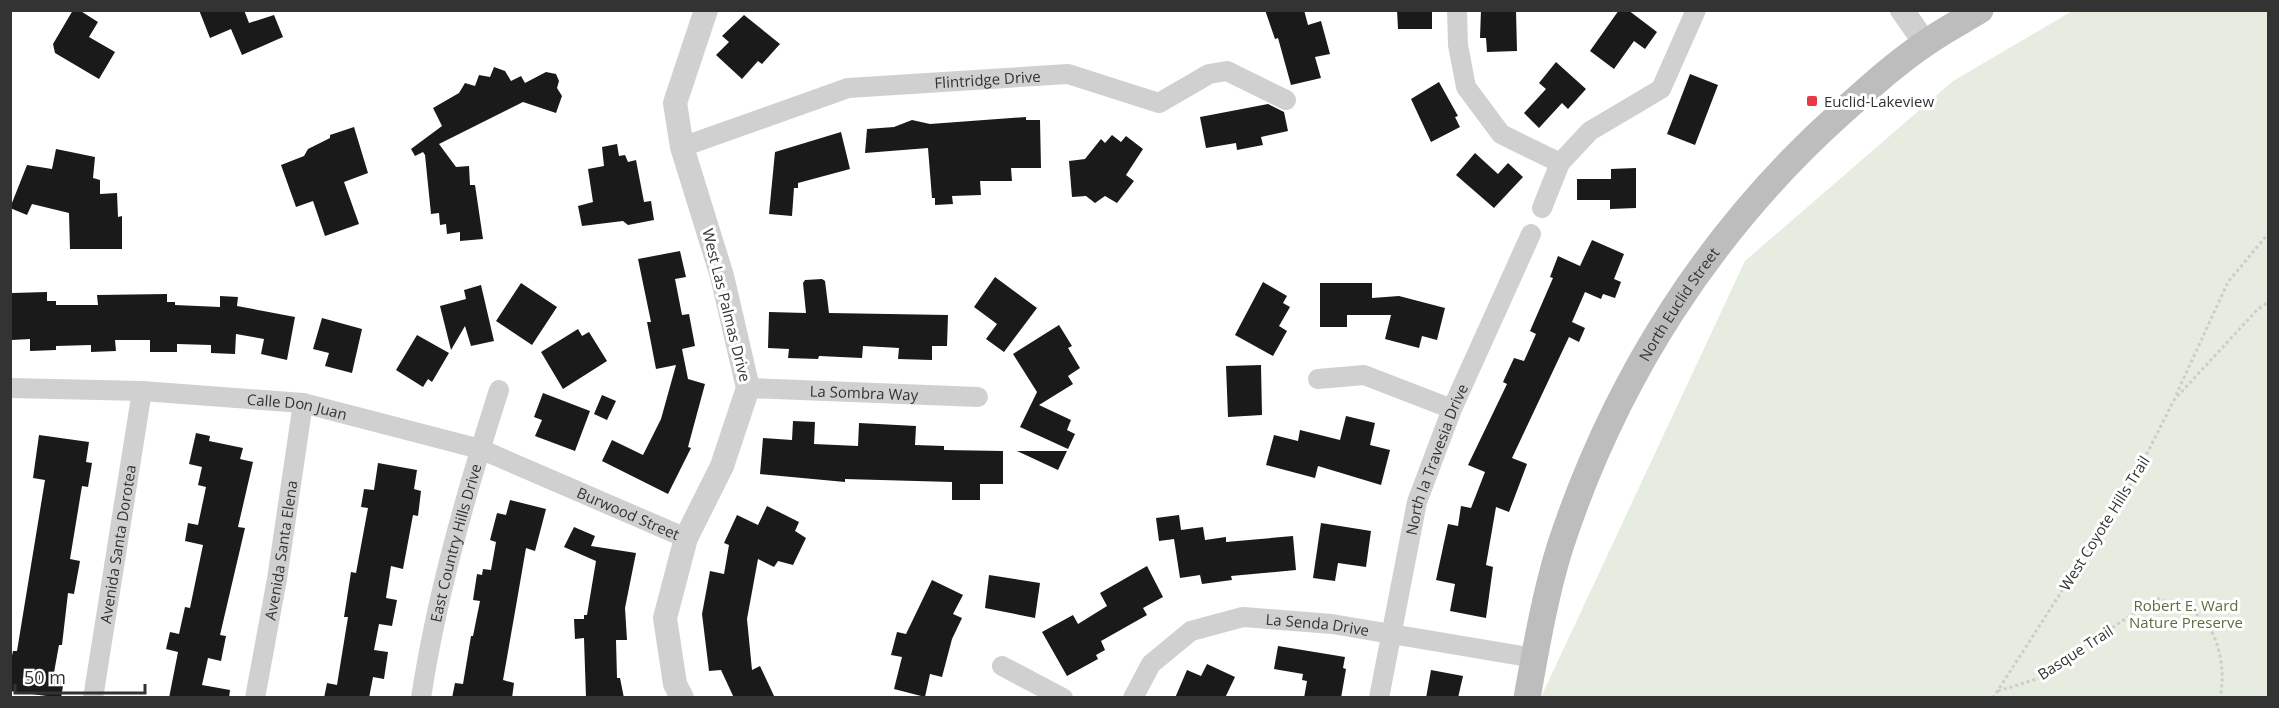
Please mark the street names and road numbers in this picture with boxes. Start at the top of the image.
street label: Flintridge Drive [934,66,1041,92]
street label: West Las Palmas Drive [698,226,756,384]
street label: North Euclid Street [1634,243,1723,365]
street label: La Sombra Way [809,380,919,405]
street label: North la Travesia Drive [1401,380,1472,537]
street label: Calle Don Juan [246,389,349,424]
street label: West Coyote Hills Trail [2054,452,2154,594]
street label: East Country Hills Drive [425,461,486,624]
street label: Avenida Santa Dorotea [95,463,140,625]
street label: Avenida Santa Elena [260,479,301,622]
street label: Burwood Street [574,482,683,544]
street label: La Senda Drive [1265,609,1371,640]
street label: Basque Trail [2033,620,2117,684]

